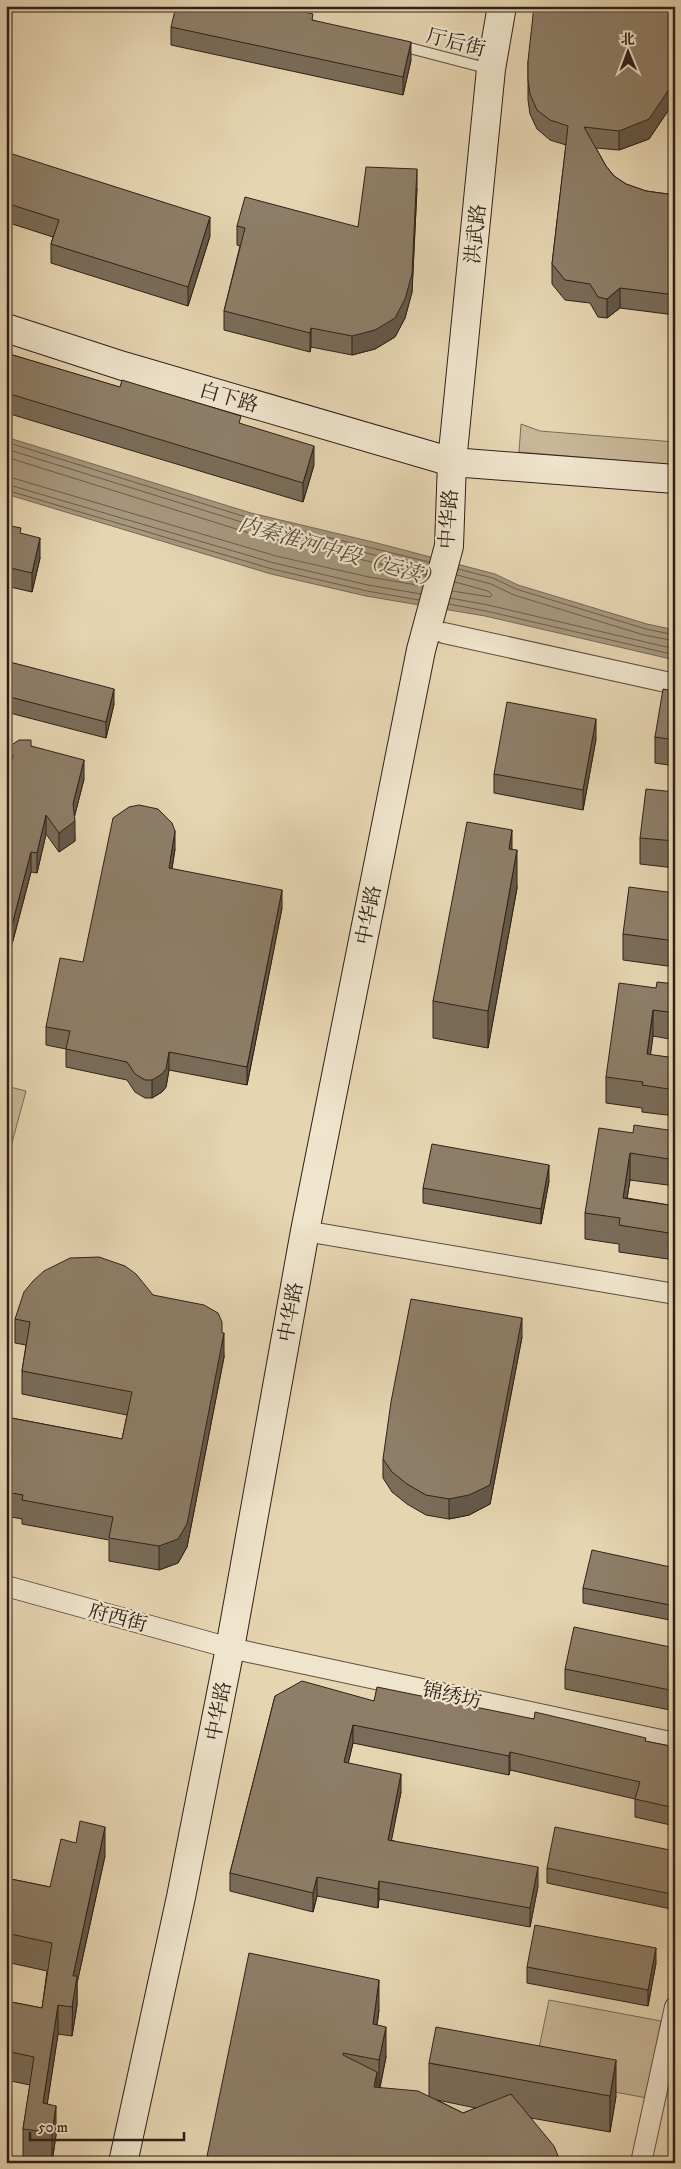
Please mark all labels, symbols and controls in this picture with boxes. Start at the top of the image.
street label: 厅后街 [424,24,488,63]
north arrow [604,28,654,78]
text: 北 [621,31,635,49]
street label: 洪武路 [461,203,492,265]
street label: 白下路 [196,378,261,419]
street label: 中华路 [435,488,464,550]
water label: 内秦淮河中段（运渎） [235,512,444,594]
street label: 中华路 [351,883,387,947]
street label: 中华路 [274,1281,309,1344]
street label: 府西街 [85,1599,150,1638]
street label: 锦绣坊 [420,1678,484,1715]
street label: 中华路 [201,1679,237,1743]
scale bar [30,2109,184,2141]
text: 50 m [38,2118,68,2137]

